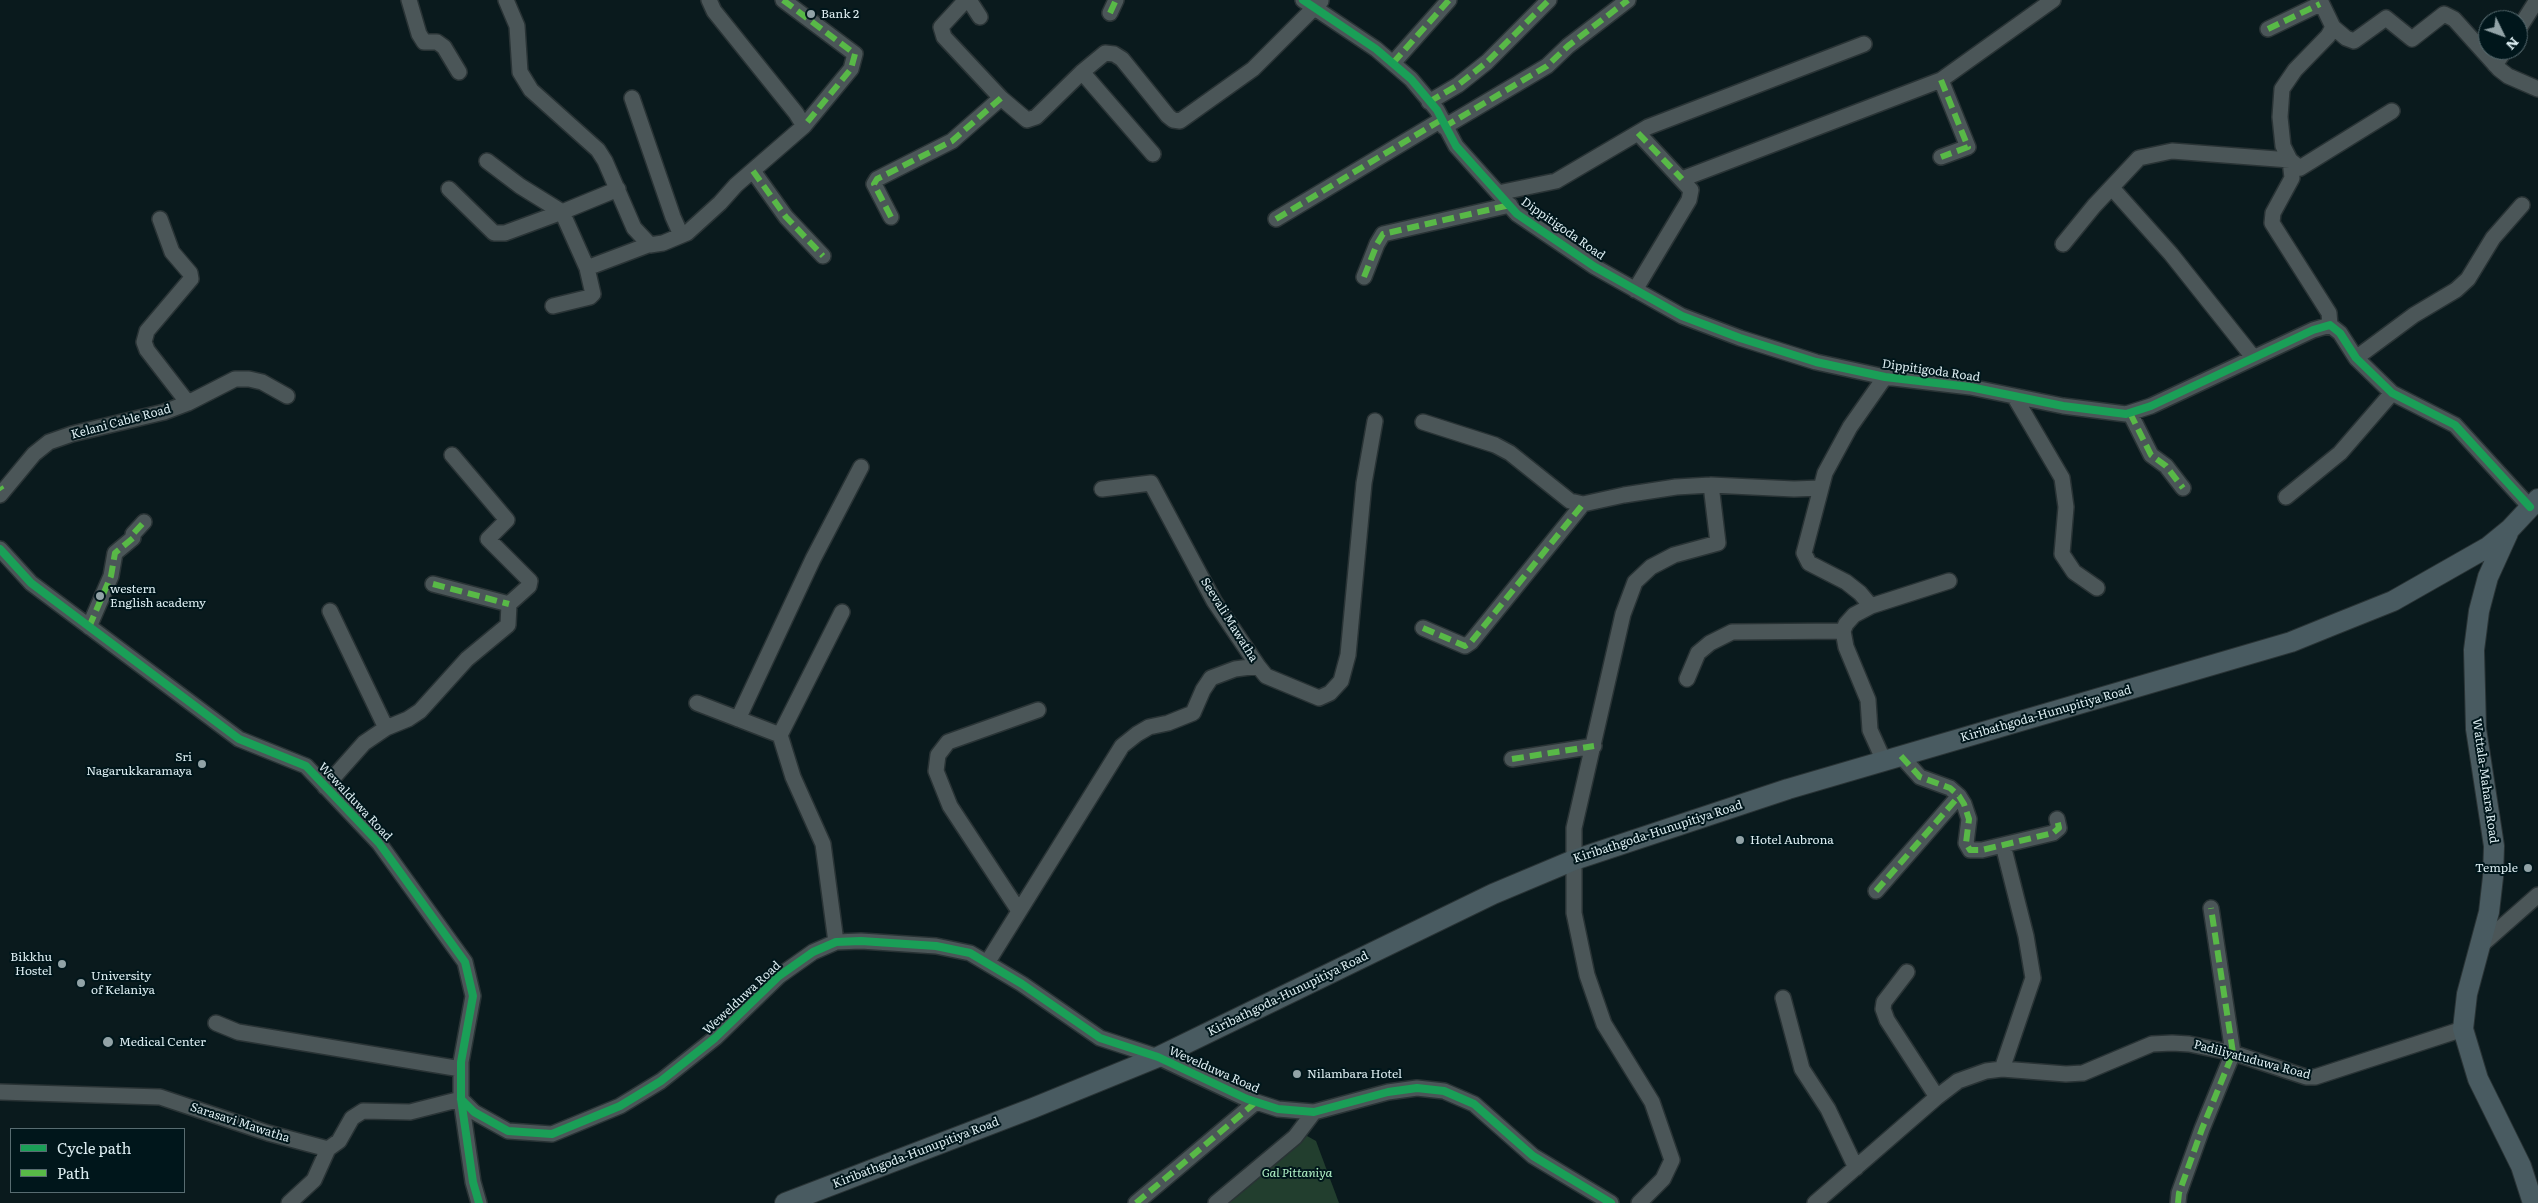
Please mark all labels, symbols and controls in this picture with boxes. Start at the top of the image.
place label: Bank 2 [821,7,859,21]
marker: Bank 2 [805,8,817,20]
north arrow [2478,10,2528,60]
text: N [2502,33,2525,55]
street label: Dippitigoda Road [1518,195,1608,263]
street label: Dippitigoda Road [1881,357,1981,385]
street label: Kelani Cable Road [70,402,172,442]
street label: Seevali Mawatha [1197,575,1261,665]
place label: western English academy [110,582,206,610]
marker: western English academy [94,590,106,602]
street label: Kiribathgoda-Hunupitiya Road [1959,683,2133,745]
street label: Wattala-Mahara Road [2469,718,2501,844]
place label: Sri Nagarukkaramaya [86,750,192,778]
marker: Sri Nagarukkaramaya [196,758,208,770]
street label: Wewalduwa Road [315,760,395,844]
street label: Kiribathgoda-Hunupitiya Road [1572,798,1744,866]
place label: Hotel Aubrona [1750,833,1834,847]
marker: Hotel Aubrona [1734,834,1746,846]
place label: Temple [2475,861,2518,875]
marker: Temple [2522,862,2534,874]
street label: Kiribathgoda-Hunupitiya Road [1205,949,1371,1039]
place label: Bikkhu Hostel [10,950,52,978]
marker: Bikkhu Hostel [56,958,68,970]
street label: Wewelduwa Road [700,958,784,1038]
place label: University of Kelaniya [91,969,155,997]
marker: University of Kelaniya [75,977,87,989]
marker: Medical Center [101,1035,115,1049]
place label: Medical Center [119,1035,206,1049]
street label: Padiliyatuduwa Road [2192,1037,2312,1083]
street label: Wevelduwa Road [1167,1044,1261,1096]
place label: Nilambara Hotel [1307,1067,1402,1081]
marker: Nilambara Hotel [1291,1068,1303,1080]
street label: Sarasavi Mawatha [188,1100,292,1146]
street label: Kiribathgoda-Hunupitiya Road [831,1115,1001,1191]
legend [10,1128,185,1193]
text: Cycle path [57,1136,131,1159]
text: Path [57,1161,90,1184]
park label: Gal Pittaniya [1262,1166,1332,1180]

